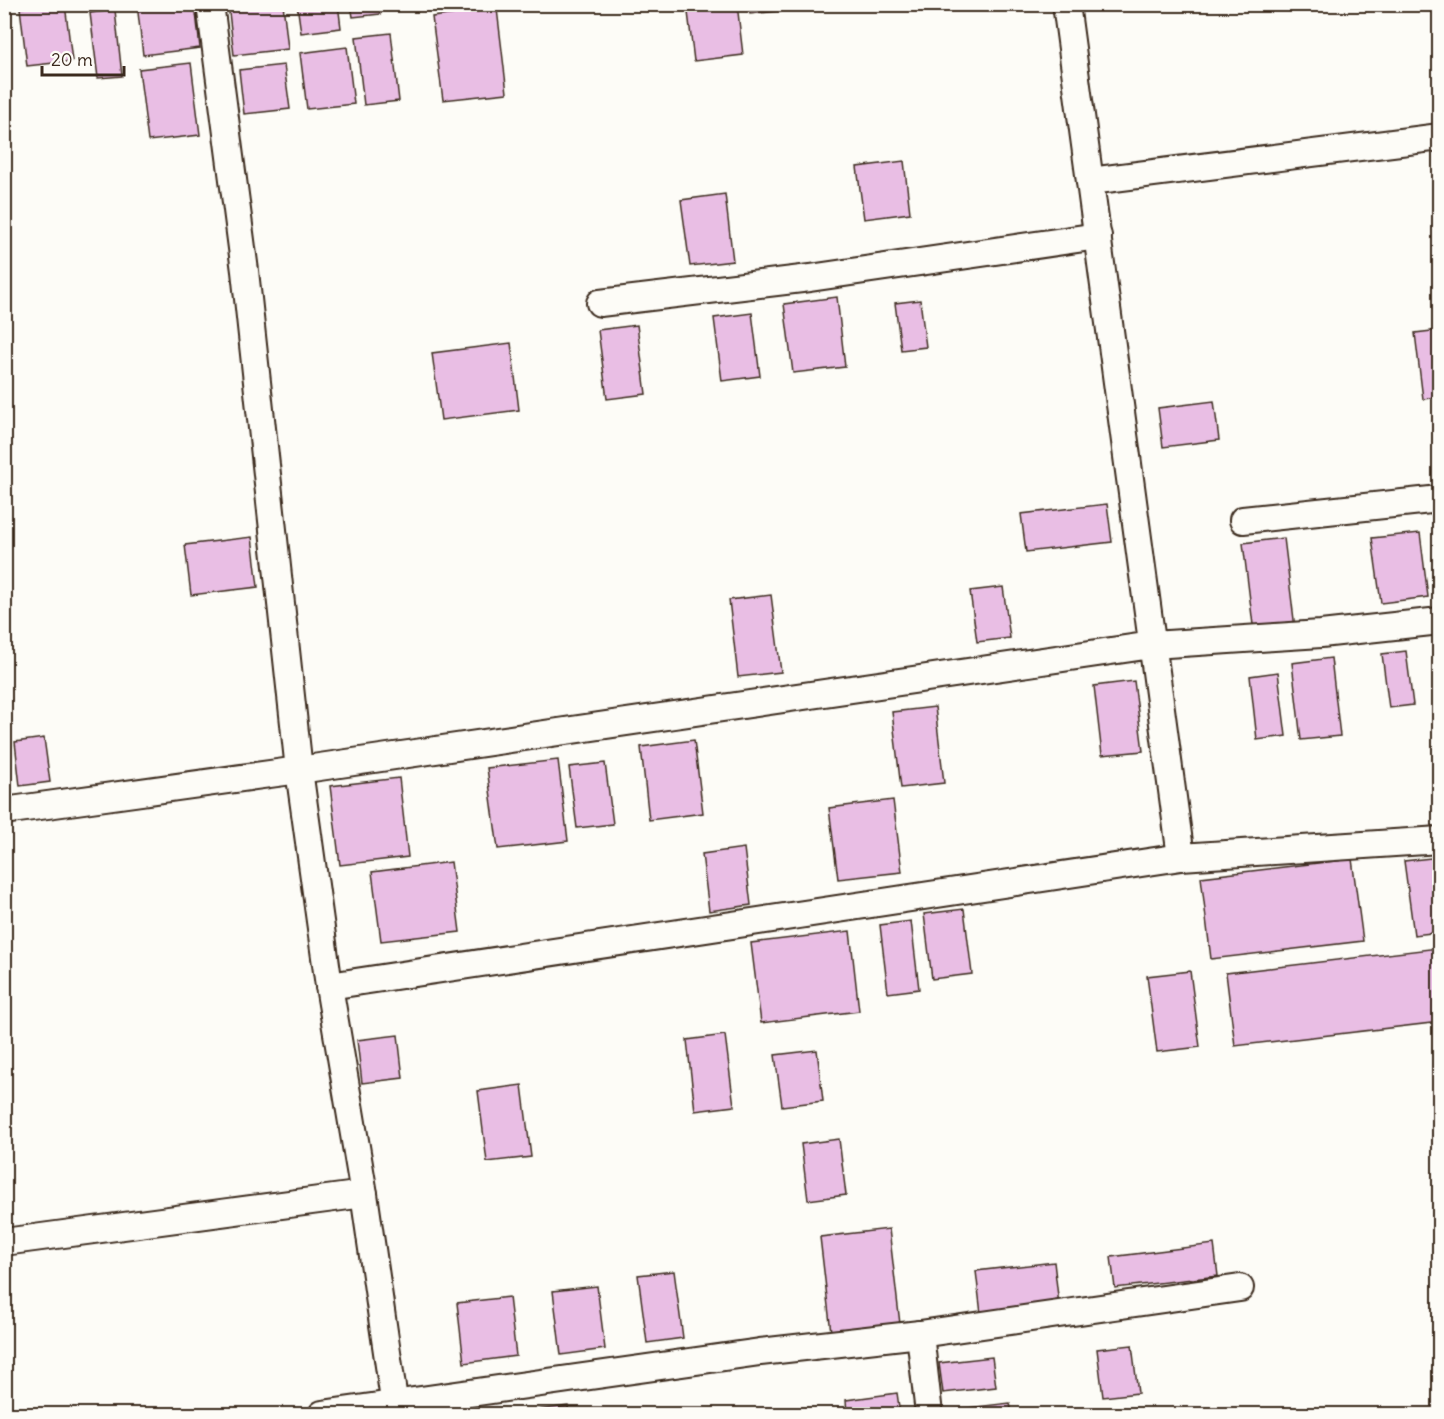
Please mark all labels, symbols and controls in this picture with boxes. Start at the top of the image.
scale bar [42,39,124,77]
text: 20 m [51,48,93,71]

